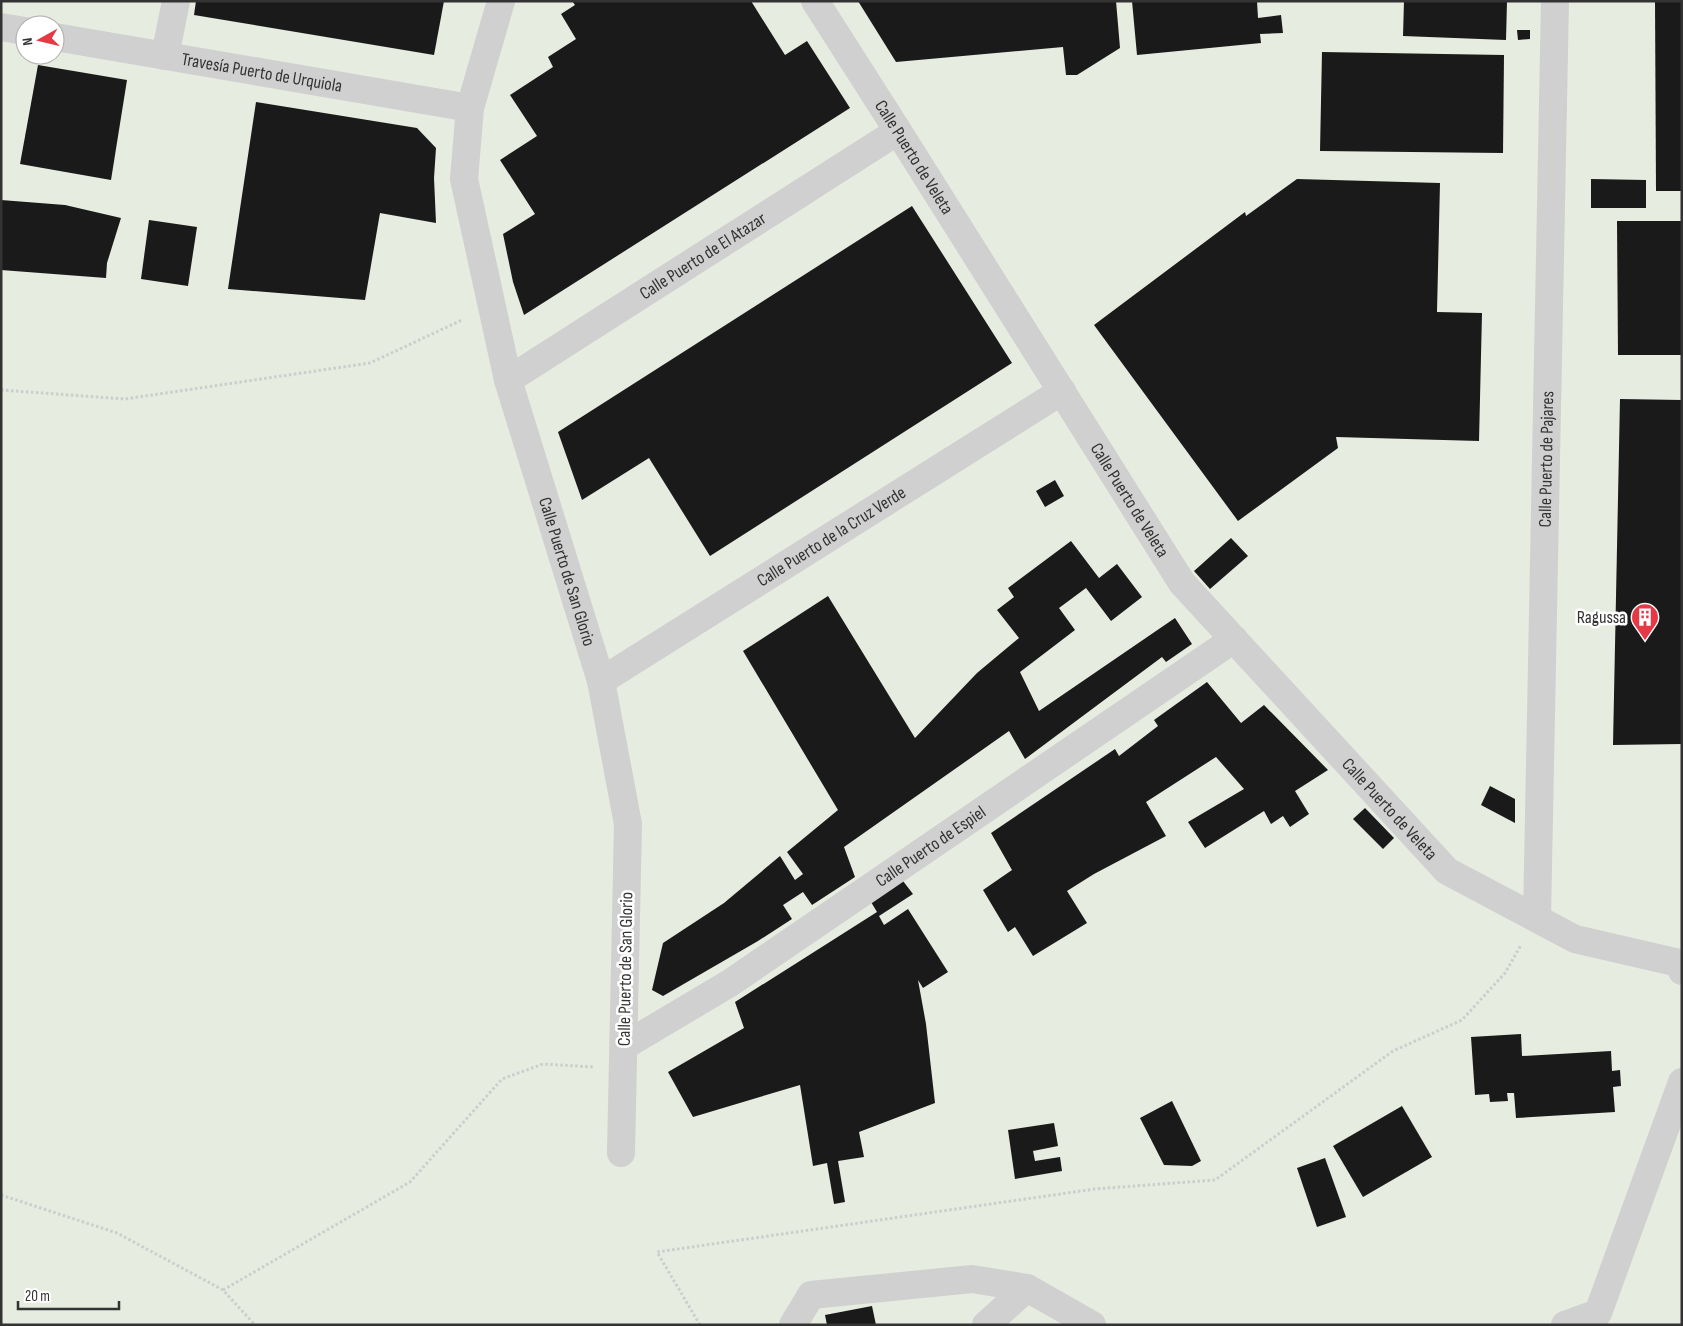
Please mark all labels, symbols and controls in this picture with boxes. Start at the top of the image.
north arrow [15,15,65,65]
text: N [19,37,37,47]
street label: Travesía Puerto de Urquiola [180,49,344,97]
street label: Calle Puerto de Veleta [870,96,958,218]
street label: Calle Puerto de El Atazar [636,208,770,304]
street label: Calle Puerto de Pajares [1535,391,1558,528]
street label: Calle Puerto de Veleta [1086,439,1173,561]
street label: Calle Puerto de la Cruz Verde [753,482,910,591]
street label: Calle Puerto de San Glorio [534,495,600,649]
building icon: Ragussa [1630,602,1660,641]
place label: Ragussa [1577,607,1626,628]
street label: Calle Puerto de Veleta [1337,754,1442,865]
street label: Calle Puerto de Espiel [872,802,990,892]
street label: Calle Puerto de San Glorio [614,892,637,1046]
scale bar [18,1278,119,1310]
text: 20 m [25,1287,50,1306]

